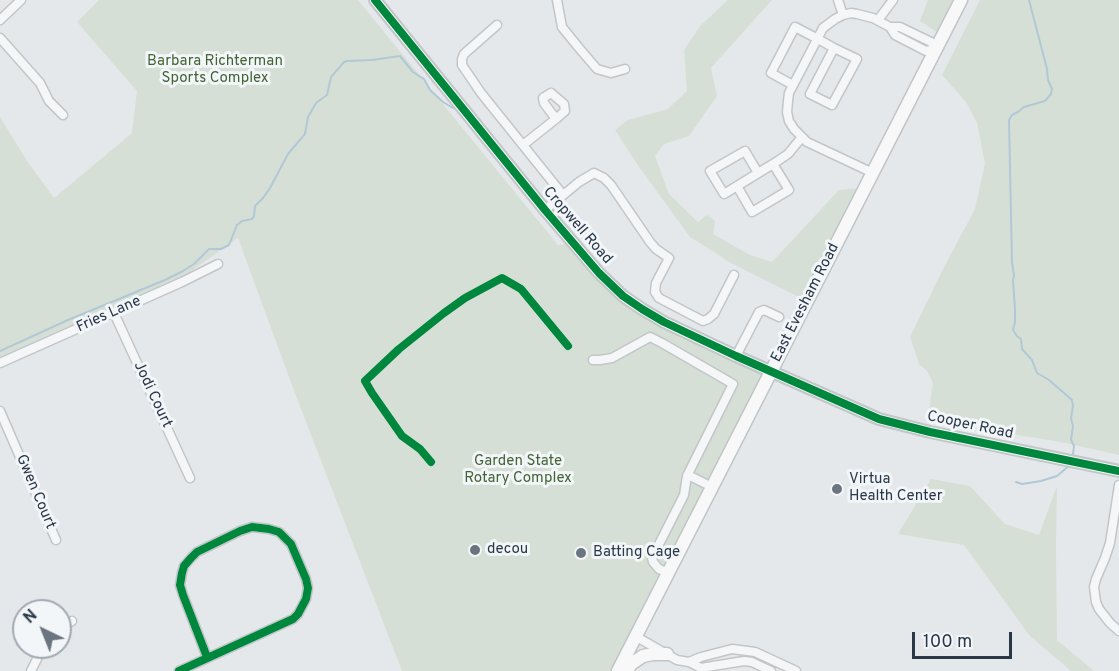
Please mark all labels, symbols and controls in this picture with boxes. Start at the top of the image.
park label: Barbara Richterman Sports Complex [147,53,283,88]
street label: Cropwell Road [539,184,615,268]
street label: East Evesham Road [768,240,844,366]
street label: Fries Lane [74,293,144,337]
street label: Jodi Court [129,359,175,431]
street label: Cooper Road [925,408,1015,444]
street label: Gwen Court [11,452,59,532]
park label: Garden State Rotary Complex [464,453,572,488]
place label: Virtua Health Center [849,471,942,506]
marker: Virtua Health Center [830,482,844,496]
place label: decou [487,541,528,559]
marker: decou [468,543,482,557]
place label: Batting Cage [593,544,680,562]
marker: Batting Cage [574,546,588,560]
north arrow [12,599,72,659]
text: N [20,606,42,629]
scale bar [915,620,1016,658]
text: 100 m [923,631,972,654]

